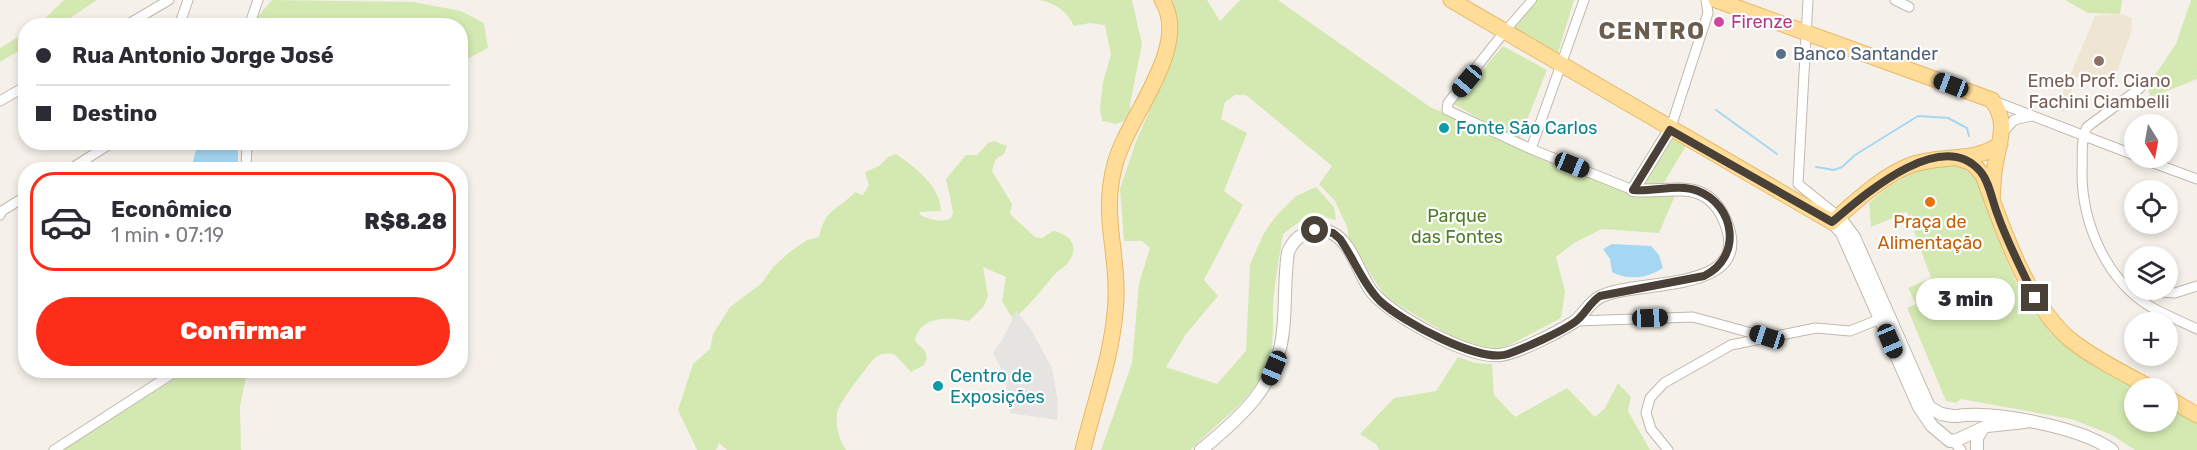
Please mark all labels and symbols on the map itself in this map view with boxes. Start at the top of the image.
place label: Firenze [1731,11,1793,33]
marker: Firenze [1712,15,1726,29]
district label: CENTRO [1598,17,1706,45]
place label: Banco Santander [1793,43,1938,65]
marker: Banco Santander [1774,47,1788,61]
marker: Emeb Prof. Ciano Fachini Ciambelli [2092,54,2106,68]
car [1449,61,1485,101]
car [1931,70,1971,100]
place label: Emeb Prof. Ciano Fachini Ciambelli [2027,70,2171,113]
north arrow [2124,114,2178,168]
place label: Fonte São Carlos [1456,117,1597,139]
marker: Fonte São Carlos [1437,121,1451,135]
car [1552,150,1592,180]
marker: Praça de Alimentação [1923,195,1937,209]
park label: Parque das Fontes [1411,205,1503,248]
place label: Praça de Alimentação [1878,211,1982,254]
route start [1301,216,1328,243]
callout: 3 min [1915,277,2014,319]
route end [2021,284,2048,311]
car [1632,308,1668,328]
car [1875,321,1905,361]
car [1747,323,1787,351]
car [1259,348,1289,388]
place label: Centro de Exposições [950,365,1045,408]
marker: Centro de Exposições [931,379,945,393]

